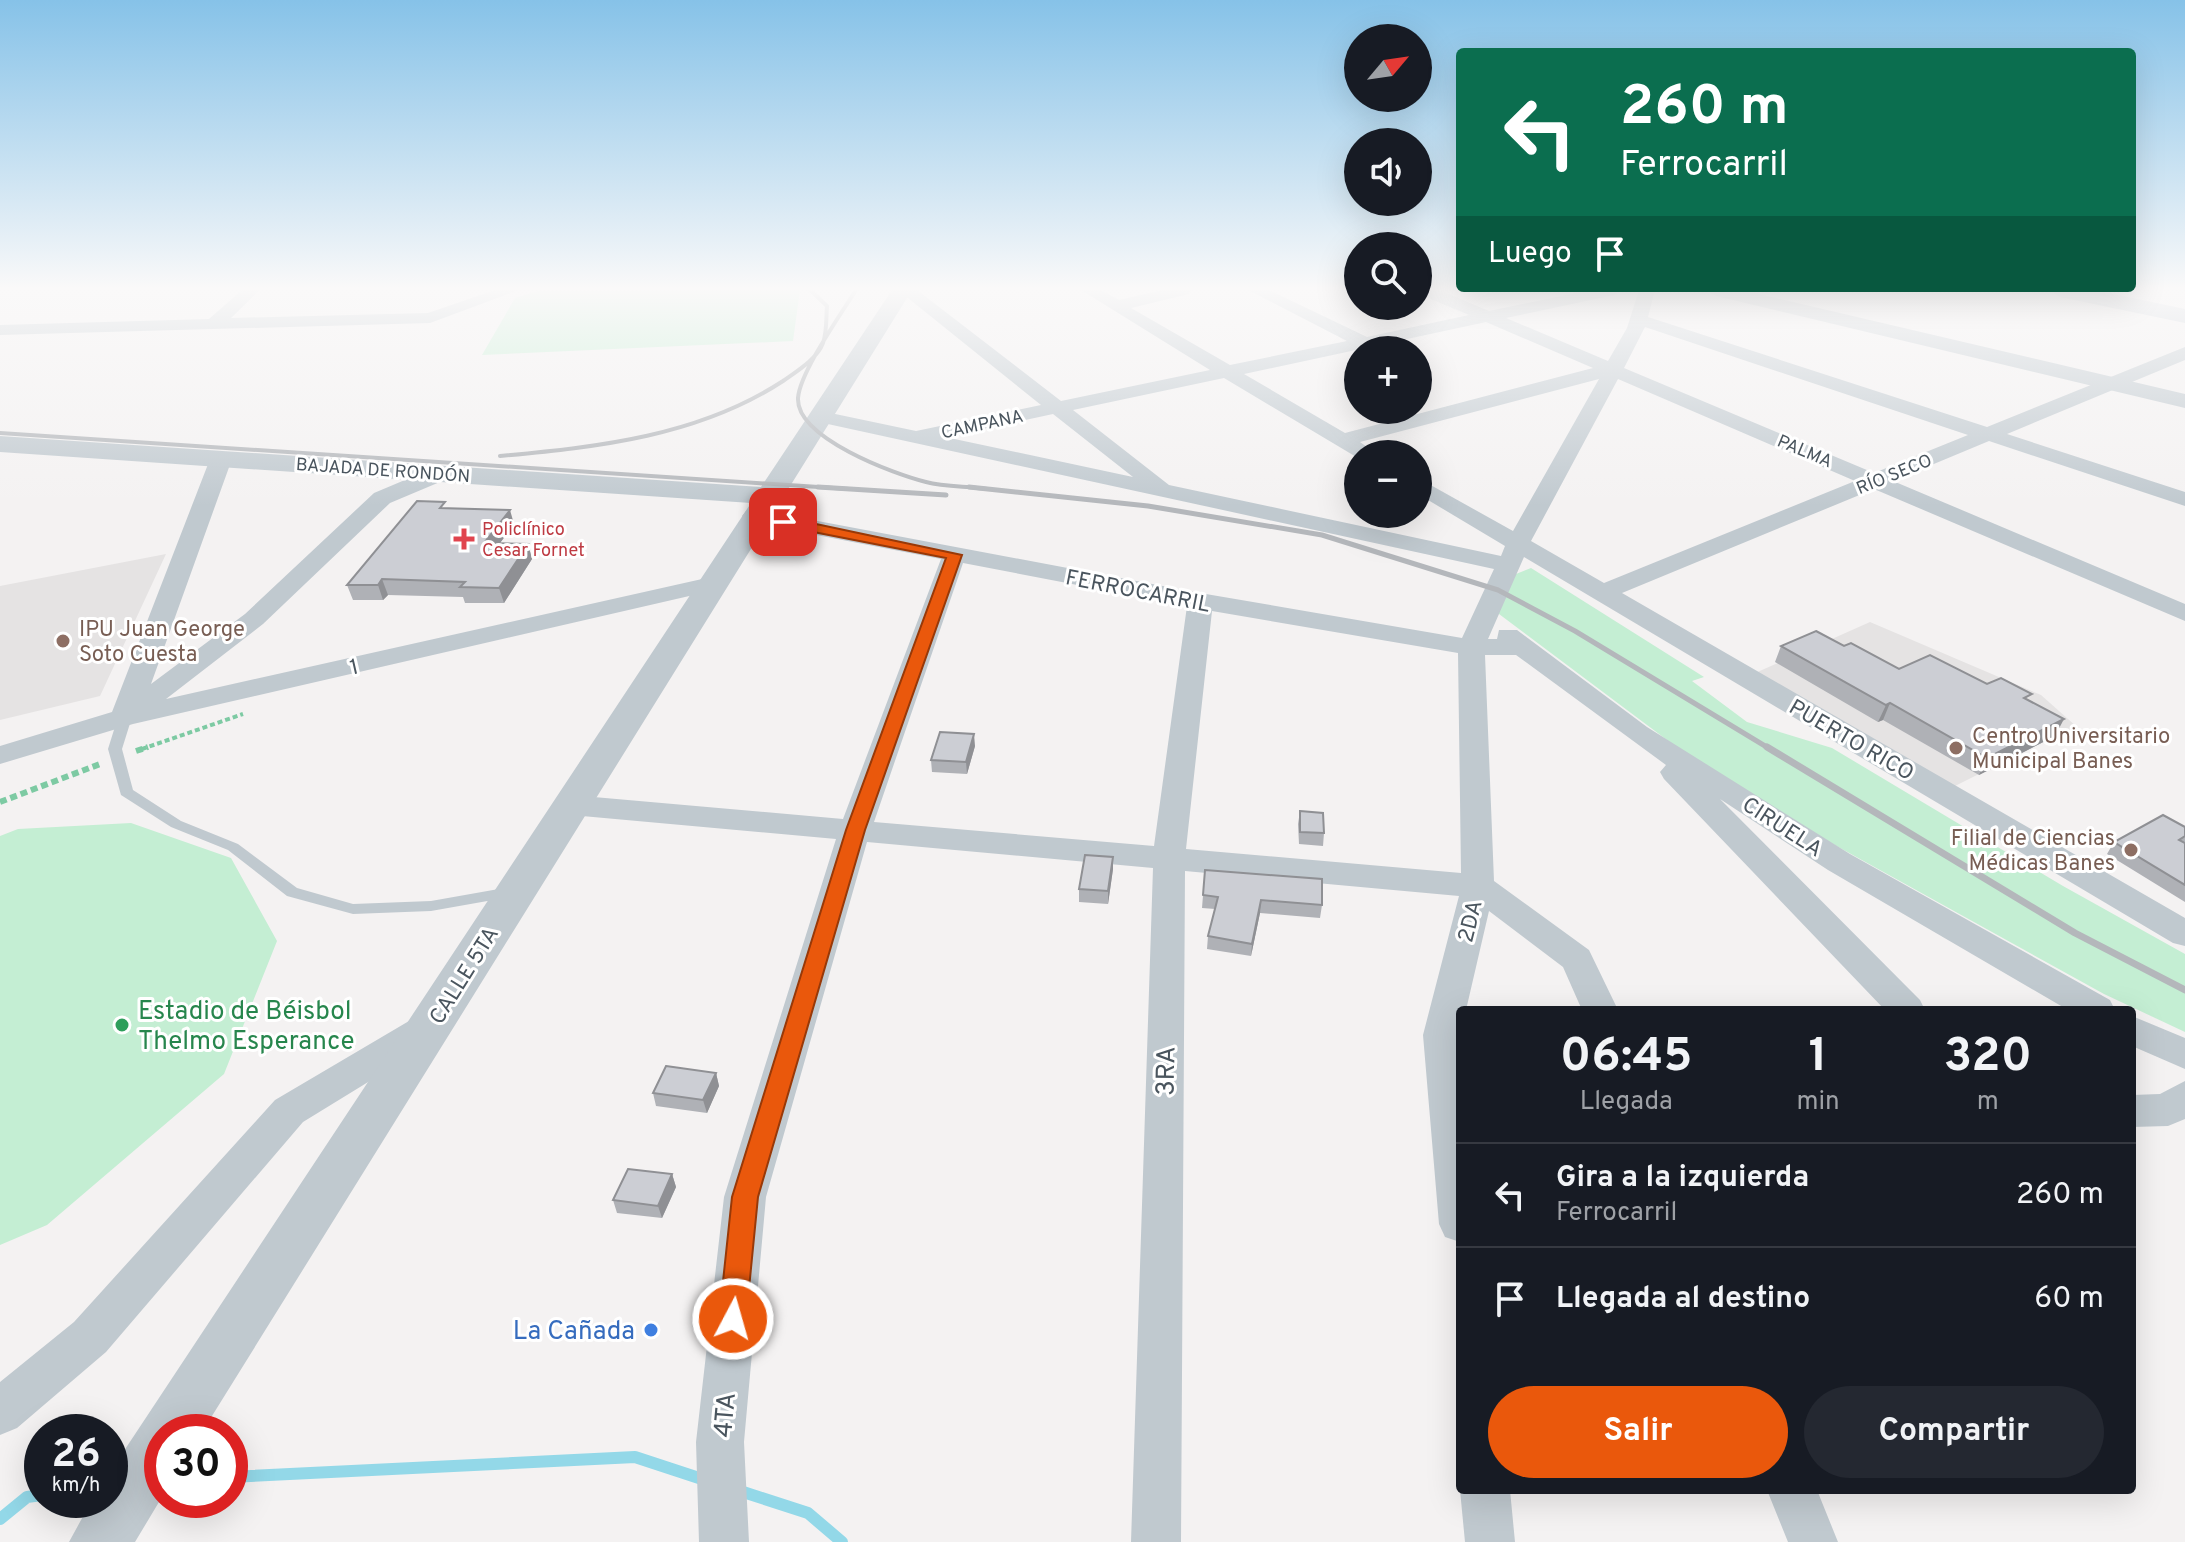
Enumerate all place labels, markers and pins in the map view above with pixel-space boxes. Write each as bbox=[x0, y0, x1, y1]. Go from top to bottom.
pin bbox=[749, 488, 817, 556]
place label: Policlínico Cesar Fornet bbox=[482, 519, 585, 563]
marker: Policlínico Cesar Fornet bbox=[453, 528, 475, 550]
place label: IPU Juan George Soto Cuesta bbox=[79, 617, 245, 669]
marker: IPU Juan George Soto Cuesta bbox=[54, 632, 72, 650]
place label: Centro Universitario Municipal Banes bbox=[1972, 724, 2170, 776]
marker: Centro Universitario Municipal Banes bbox=[1947, 739, 1965, 757]
place label: Filial de Ciencias Médicas Banes bbox=[1951, 826, 2115, 878]
marker: Filial de Ciencias Médicas Banes bbox=[2122, 841, 2140, 859]
place label: Estadio de Béisbol Thelmo Esperance bbox=[138, 996, 355, 1059]
marker: Estadio de Béisbol Thelmo Esperance bbox=[113, 1016, 131, 1034]
place label: La Cañada bbox=[513, 1316, 635, 1349]
marker: La Cañada bbox=[642, 1321, 660, 1339]

